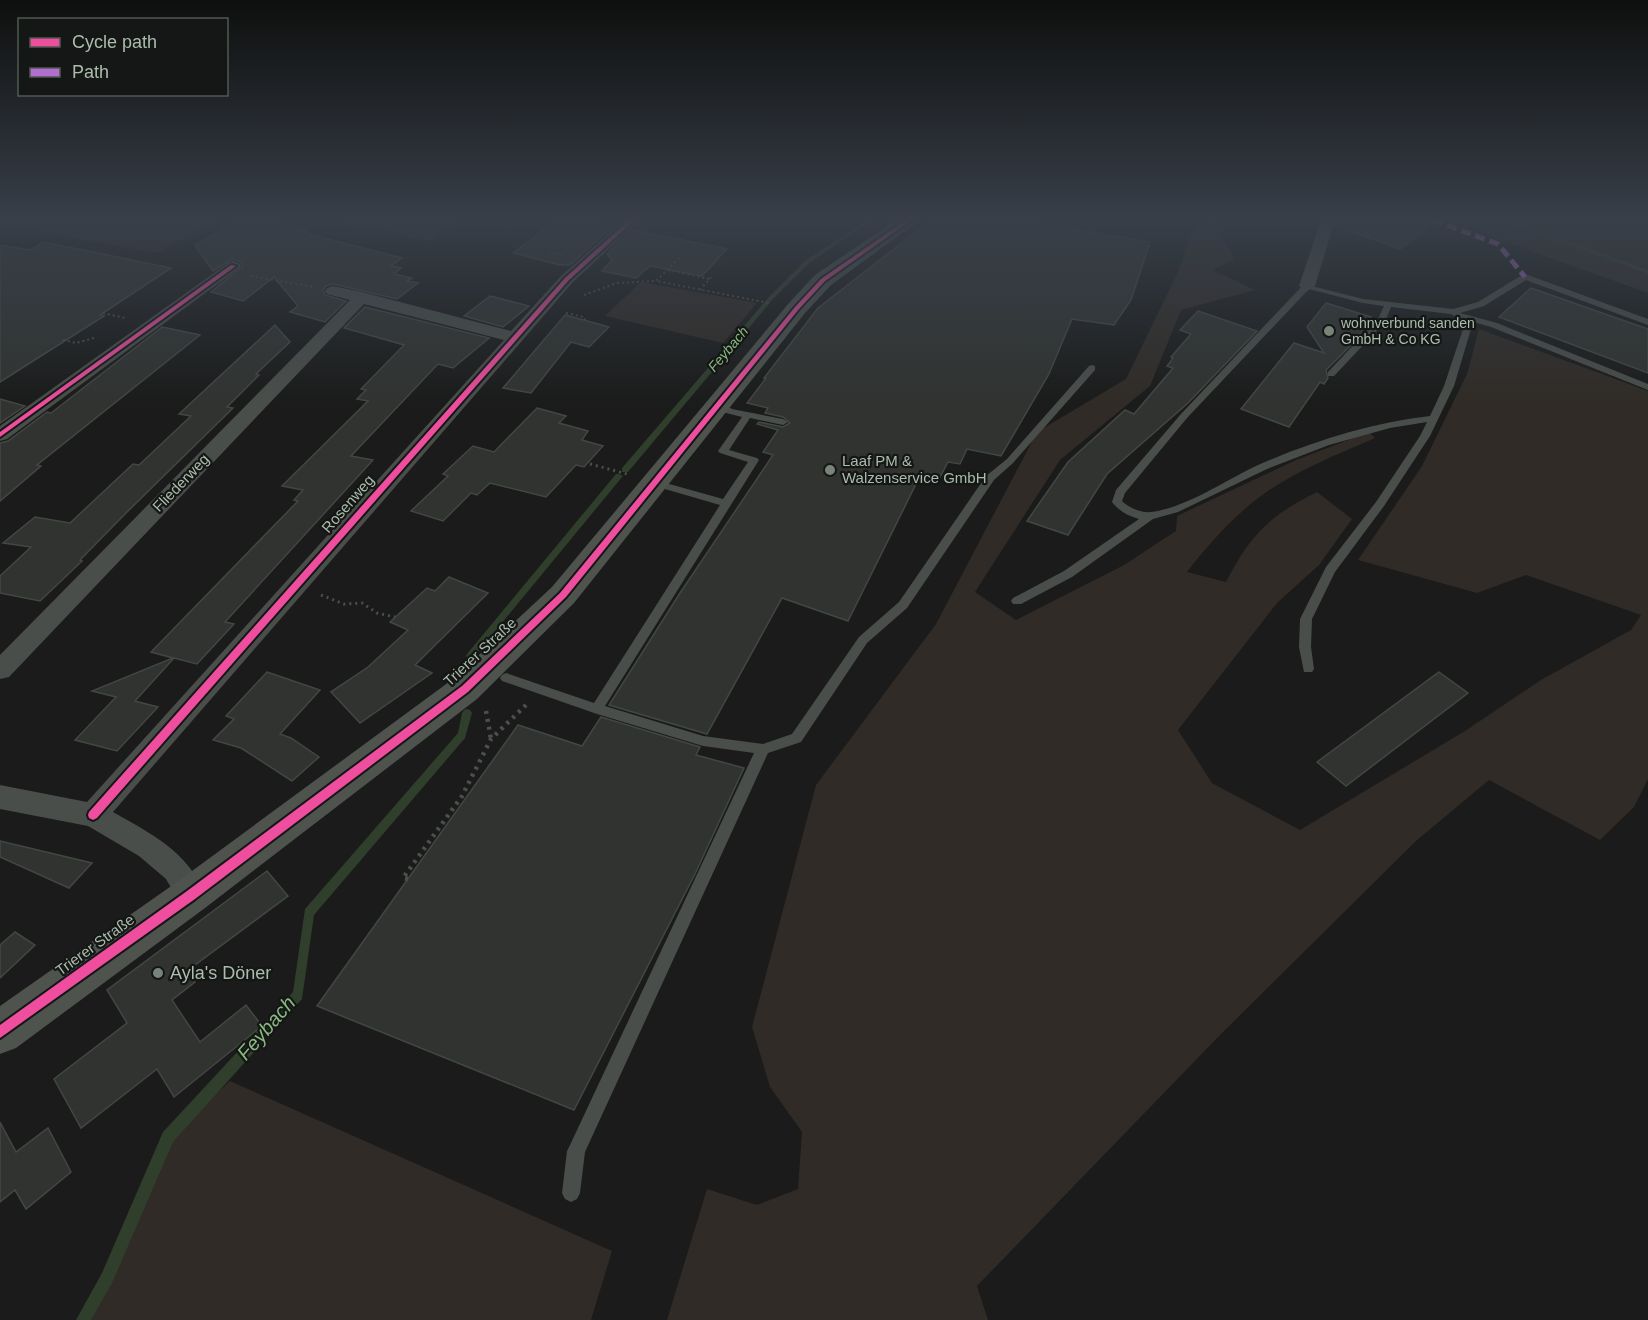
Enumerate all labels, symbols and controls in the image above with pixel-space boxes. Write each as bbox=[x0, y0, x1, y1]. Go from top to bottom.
legend bbox=[18, 18, 228, 96]
text: Cycle path bbox=[72, 32, 157, 52]
text: Path bbox=[72, 62, 109, 82]
place label: wohnverbund sanden GmbH & Co KG bbox=[1340, 315, 1475, 347]
water label: Feybach bbox=[705, 323, 752, 375]
marker: wohnverbund sanden GmbH & Co KG bbox=[1322, 324, 1336, 338]
street label: Fliederweg bbox=[149, 450, 212, 515]
place label: Laaf PM & Walzenservice GmbH bbox=[842, 452, 986, 486]
marker: Laaf PM & Walzenservice GmbH bbox=[823, 463, 837, 477]
street label: Rosenweg bbox=[318, 471, 377, 536]
street label: Trierer Straße bbox=[440, 614, 519, 689]
street label: Trierer Straße bbox=[52, 910, 137, 979]
place label: Ayla's Döner bbox=[170, 963, 271, 983]
marker: Ayla's Döner bbox=[151, 966, 165, 980]
water label: Feybach bbox=[233, 992, 299, 1064]

